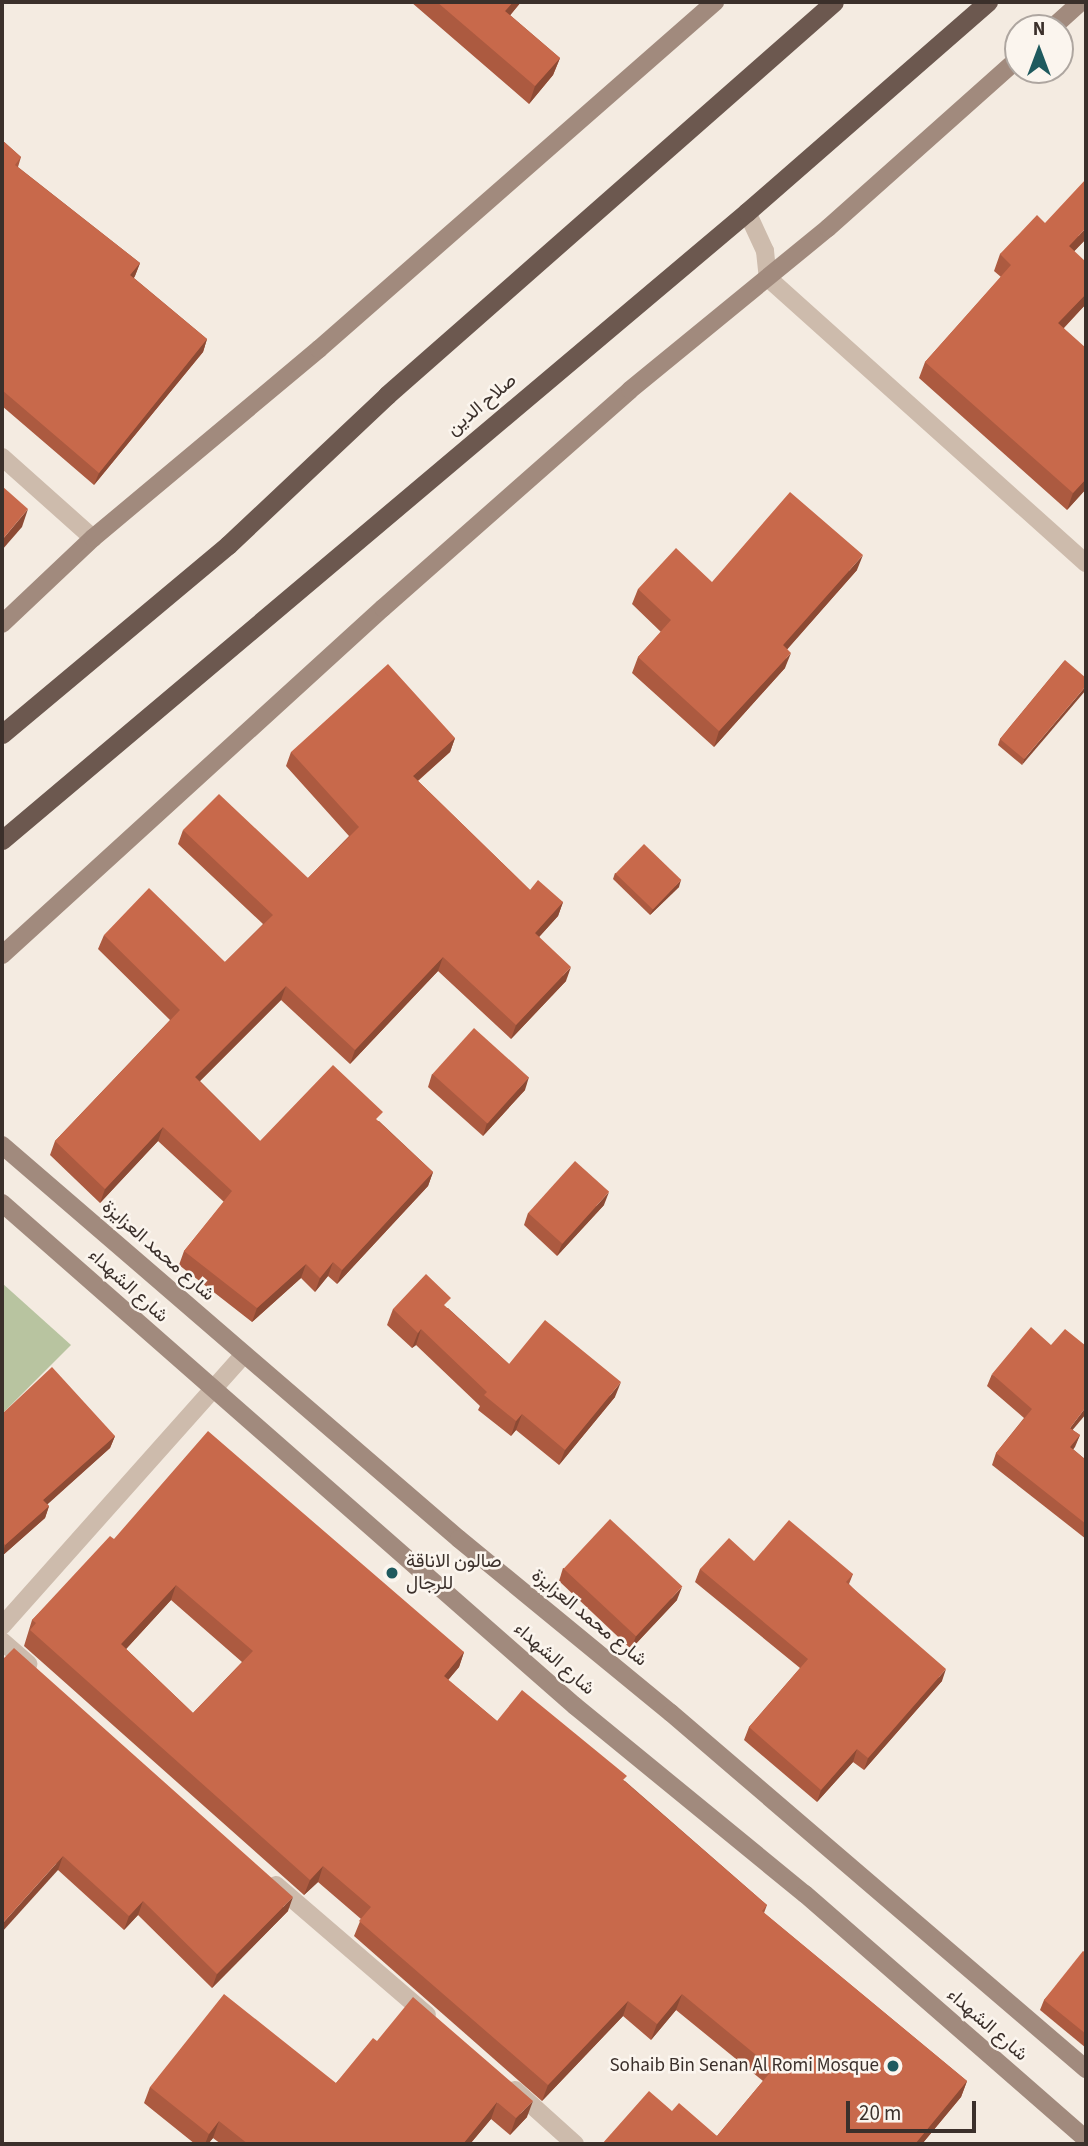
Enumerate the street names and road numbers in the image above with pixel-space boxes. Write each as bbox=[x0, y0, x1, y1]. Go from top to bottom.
street label: صلاح الدين bbox=[442, 369, 522, 441]
street label: شارع محمد العزايزة bbox=[97, 1196, 219, 1306]
street label: شارع الشهداء bbox=[83, 1244, 173, 1328]
street label: شارع محمد العزايزة bbox=[527, 1564, 651, 1672]
street label: شارع الشهداء bbox=[509, 1618, 599, 1700]
street label: شارع الشهداء bbox=[942, 1984, 1032, 2066]

